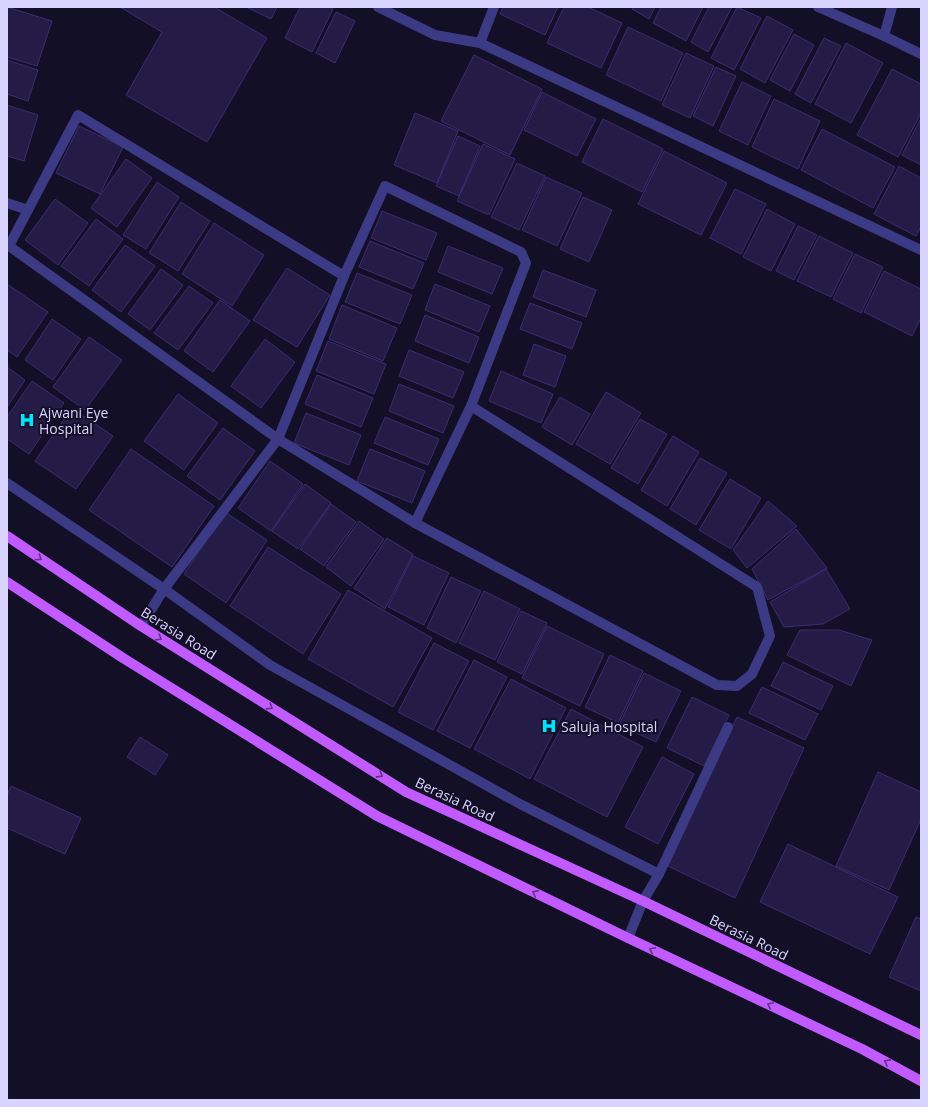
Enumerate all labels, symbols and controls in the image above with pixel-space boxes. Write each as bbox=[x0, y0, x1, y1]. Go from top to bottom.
place label: Ajwani Eye Hospital bbox=[39, 403, 109, 438]
hospital icon: Ajwani Eye Hospital bbox=[18, 411, 36, 429]
one-way arrow bbox=[35, 553, 42, 560]
street label: Berasia Road bbox=[138, 602, 220, 664]
one-way arrow bbox=[155, 633, 162, 640]
one-way arrow bbox=[266, 702, 273, 709]
hospital icon: Saluja Hospital bbox=[540, 717, 558, 735]
place label: Saluja Hospital bbox=[561, 717, 657, 736]
one-way arrow bbox=[376, 771, 383, 778]
street label: Berasia Road bbox=[412, 772, 498, 826]
one-way arrow bbox=[532, 890, 540, 898]
street label: Berasia Road bbox=[706, 910, 792, 964]
one-way arrow bbox=[649, 947, 657, 955]
one-way arrow bbox=[766, 1002, 774, 1010]
one-way arrow bbox=[883, 1059, 891, 1067]

